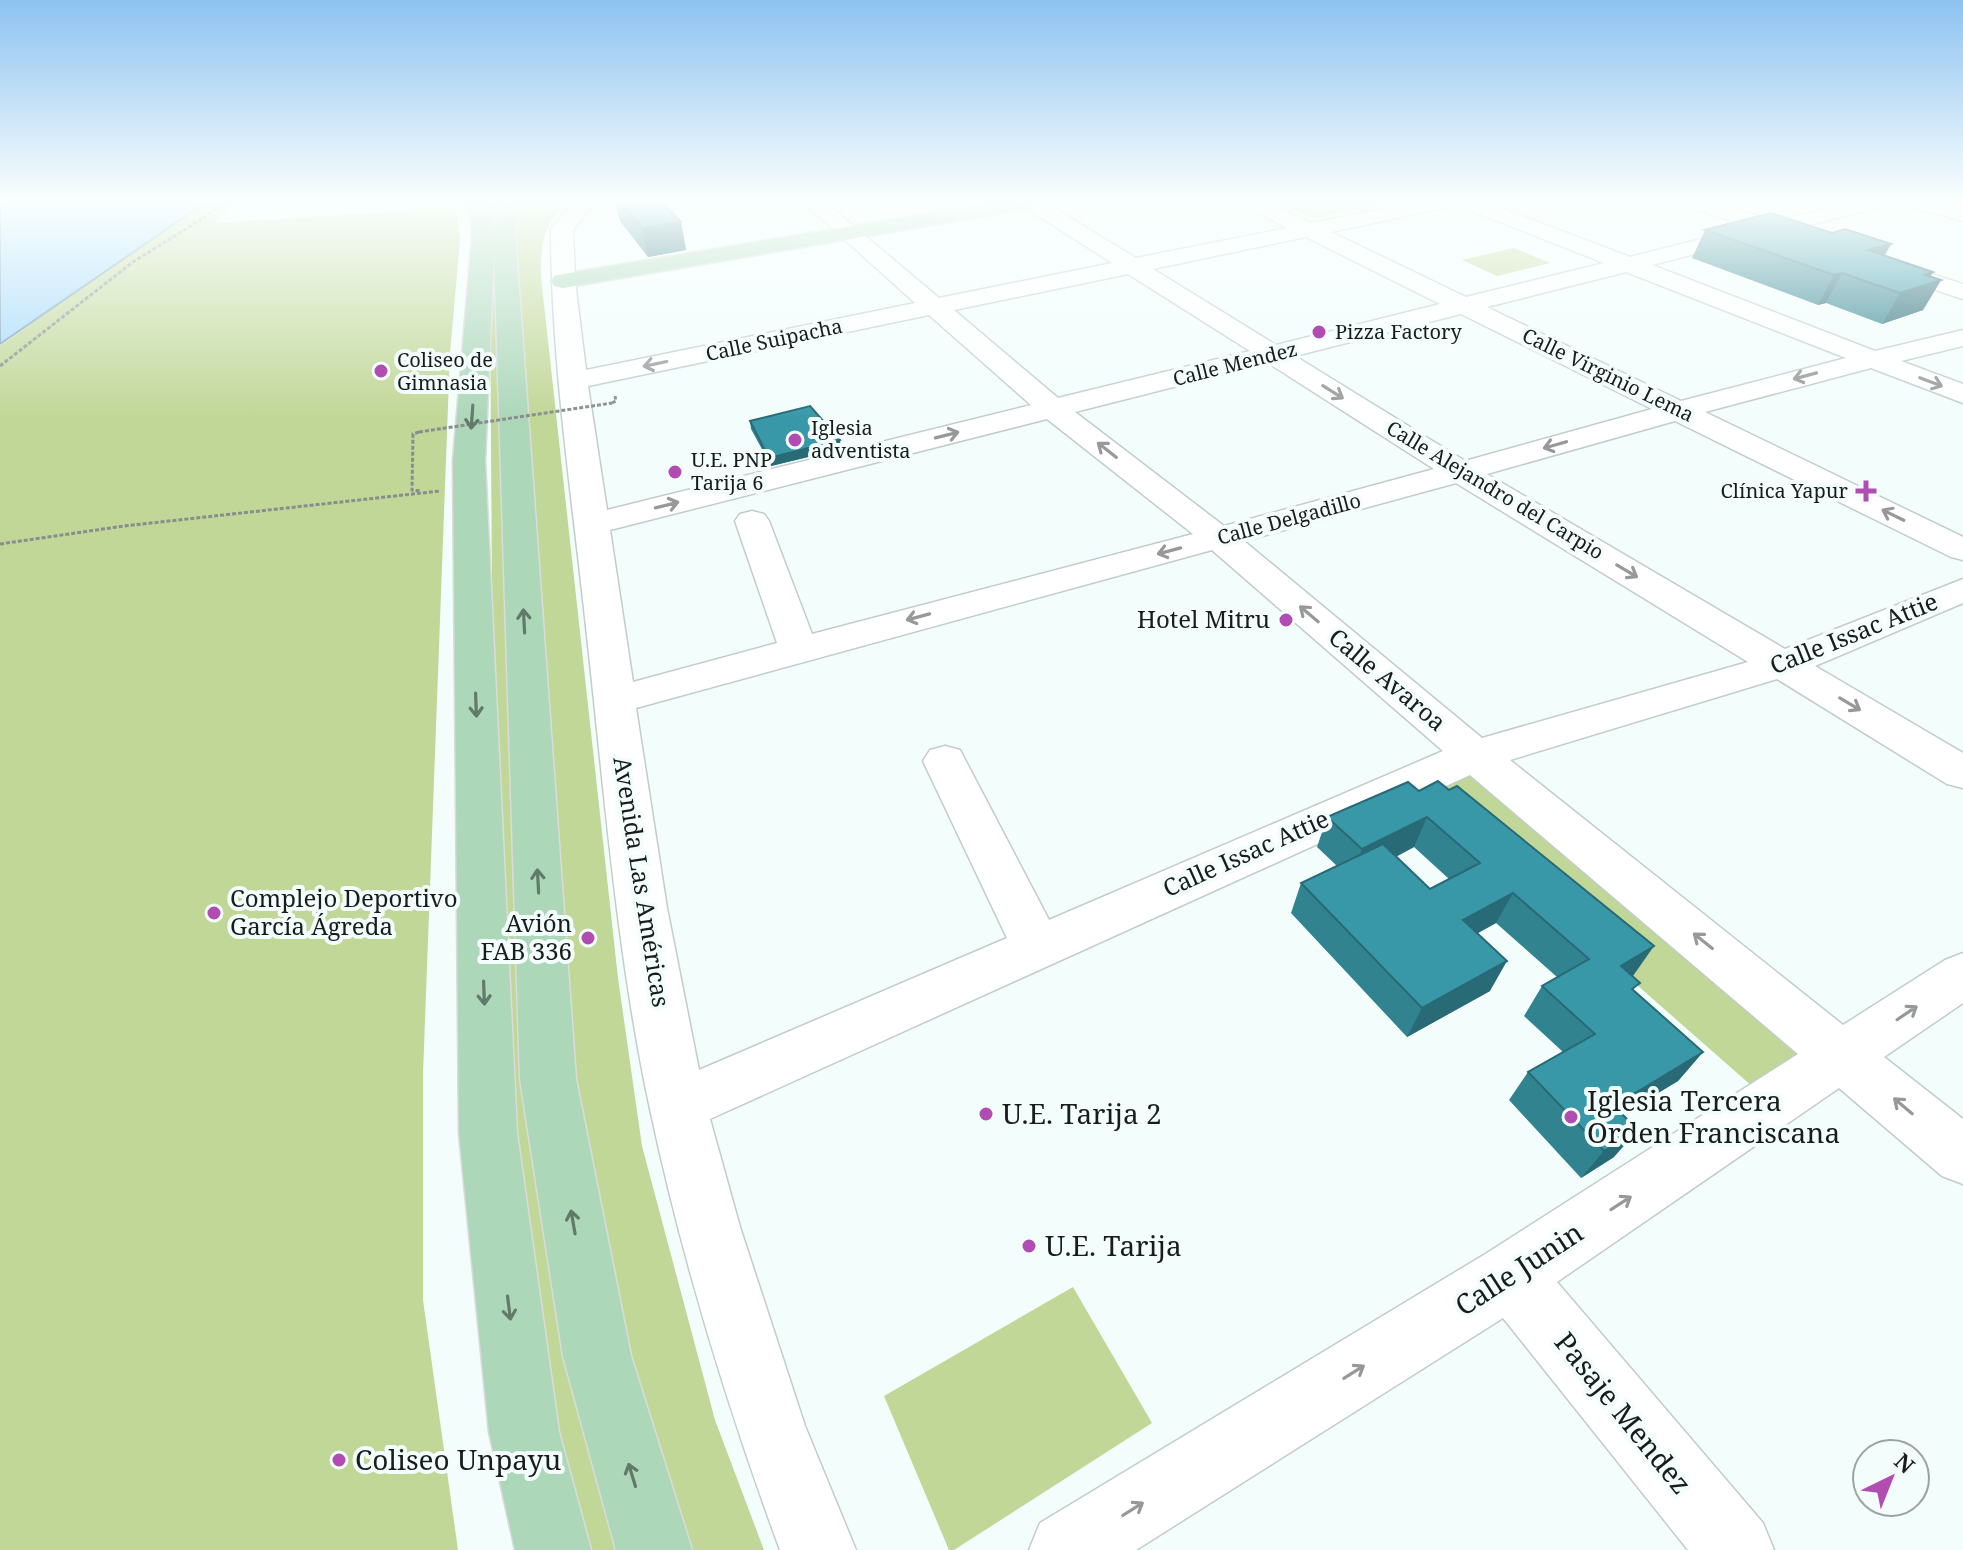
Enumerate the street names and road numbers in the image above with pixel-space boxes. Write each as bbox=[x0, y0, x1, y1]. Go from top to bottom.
street label: Calle Suipacha bbox=[703, 312, 845, 367]
street label: Calle Virginio Lema bbox=[1518, 321, 1698, 428]
street label: Calle Mendez bbox=[1170, 335, 1300, 392]
street label: Calle Alejandro del Carpio bbox=[1382, 414, 1609, 565]
street label: Calle Delgadillo bbox=[1214, 486, 1364, 551]
street label: Calle Issac Attie bbox=[1764, 584, 1942, 681]
street label: Calle Avaroa bbox=[1322, 620, 1454, 738]
street label: Avenida Las Américas bbox=[606, 754, 679, 1009]
street label: Calle Issac Attie bbox=[1157, 801, 1334, 904]
street label: Calle Junin bbox=[1447, 1213, 1590, 1324]
street label: Pasaje Mendez bbox=[1547, 1324, 1701, 1501]

